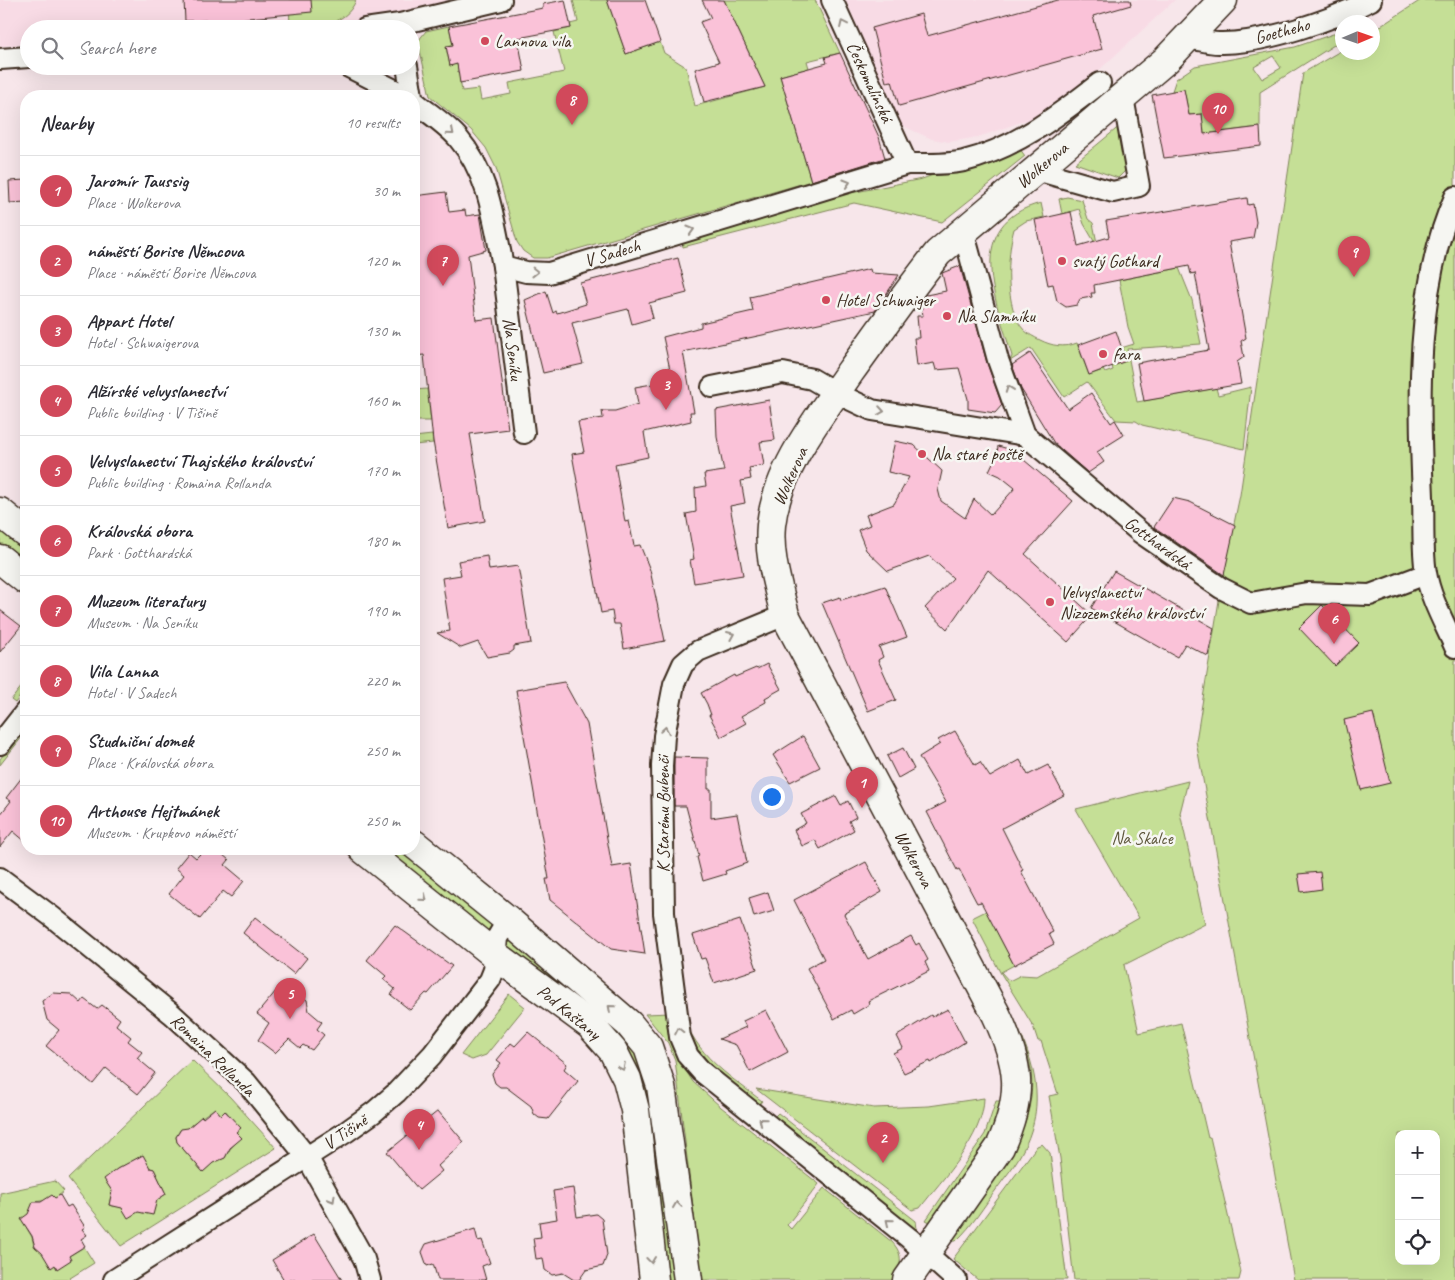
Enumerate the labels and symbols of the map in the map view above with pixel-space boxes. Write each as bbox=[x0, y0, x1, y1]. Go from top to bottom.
street label: Goetheho bbox=[1252, 13, 1313, 49]
north arrow bbox=[1335, 15, 1380, 60]
one-way arrow bbox=[839, 20, 850, 29]
place label: Lannova vila bbox=[495, 30, 572, 52]
marker: Lannova vila bbox=[479, 35, 491, 47]
street label: Českomalínská bbox=[842, 38, 899, 128]
pin: 8 bbox=[556, 84, 588, 125]
pin: 10 bbox=[1202, 93, 1234, 134]
one-way arrow bbox=[446, 126, 455, 135]
street label: Wolkerova bbox=[1011, 136, 1073, 193]
one-way arrow bbox=[842, 178, 850, 188]
one-way arrow bbox=[687, 225, 695, 235]
street label: V Sadech bbox=[581, 234, 643, 272]
pin: 9 bbox=[1338, 236, 1370, 277]
pin: 7 bbox=[427, 245, 459, 286]
place label: svatý Gothard bbox=[1072, 250, 1161, 272]
marker: svatý Gothard bbox=[1056, 255, 1068, 267]
one-way arrow bbox=[532, 267, 539, 277]
place label: Hotel Schwaiger bbox=[836, 289, 937, 311]
marker: Hotel Schwaiger bbox=[820, 294, 832, 306]
place label: Na Slamníku bbox=[957, 305, 1036, 327]
marker: Na Slamníku bbox=[941, 310, 953, 322]
street label: Na Seníku bbox=[498, 317, 528, 383]
place label: fara bbox=[1113, 343, 1141, 365]
marker: fara bbox=[1097, 348, 1109, 360]
pin: 3 bbox=[650, 369, 682, 410]
one-way arrow bbox=[1005, 385, 1015, 394]
one-way arrow bbox=[876, 406, 885, 416]
street label: Wolkerova bbox=[767, 443, 813, 508]
place label: Na staré poště bbox=[932, 443, 1025, 465]
marker: Na staré poště bbox=[916, 448, 928, 460]
street label: Gotthardská bbox=[1121, 512, 1197, 576]
place label: Velvyslanectví Nizozemského království bbox=[1060, 581, 1207, 624]
marker: Velvyslanectví Nizozemského království bbox=[1044, 596, 1056, 608]
pin: 6 bbox=[1318, 603, 1350, 644]
one-way arrow bbox=[726, 631, 735, 642]
one-way arrow bbox=[660, 725, 670, 734]
street label: K Starému Bubenči bbox=[652, 753, 674, 872]
pin: 1 bbox=[846, 767, 878, 808]
your location bbox=[759, 784, 785, 810]
street label: Wolkerova bbox=[890, 827, 939, 892]
park label: Na Skalce bbox=[1111, 827, 1174, 849]
one-way arrow bbox=[418, 892, 427, 900]
pin: 5 bbox=[274, 978, 306, 1019]
street label: Pod Kaštany bbox=[533, 980, 607, 1045]
one-way arrow bbox=[608, 1006, 617, 1014]
street label: Romaina Rollanda bbox=[166, 1009, 261, 1102]
one-way arrow bbox=[674, 1026, 685, 1035]
one-way arrow bbox=[615, 1062, 626, 1071]
street label: V Tišině bbox=[319, 1108, 374, 1155]
pin: 4 bbox=[403, 1109, 435, 1150]
one-way arrow bbox=[759, 1118, 768, 1126]
pin: 2 bbox=[867, 1122, 899, 1163]
one-way arrow bbox=[325, 1194, 335, 1203]
one-way arrow bbox=[673, 1200, 683, 1209]
one-way arrow bbox=[885, 1219, 894, 1228]
one-way arrow bbox=[645, 1256, 656, 1264]

